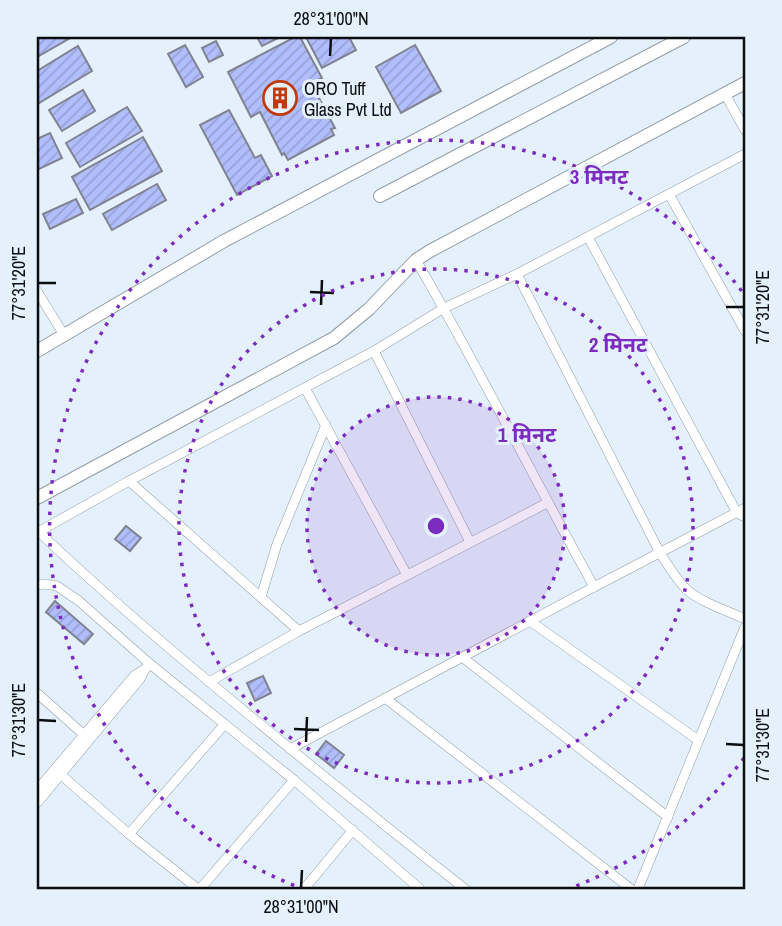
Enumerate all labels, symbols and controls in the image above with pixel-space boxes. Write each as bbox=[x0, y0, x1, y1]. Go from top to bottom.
text: 28°31'00"N bbox=[293, 6, 369, 31]
place label: ORO Tuff Glass Pvt Ltd bbox=[304, 76, 392, 122]
building icon: ORO Tuff Glass Pvt Ltd bbox=[261, 79, 299, 117]
text: 3 मिनट bbox=[570, 162, 629, 191]
text: 77°31'20"E bbox=[6, 246, 31, 320]
text: 77°31'20"E bbox=[750, 270, 775, 344]
text: 2 मिनट bbox=[589, 330, 648, 359]
text: 1 मिनट bbox=[498, 420, 557, 449]
centre of rings bbox=[424, 514, 448, 538]
text: 77°31'30"E bbox=[6, 683, 31, 757]
text: 77°31'30"E bbox=[750, 708, 775, 782]
text: 28°31'00"N bbox=[263, 894, 339, 919]

